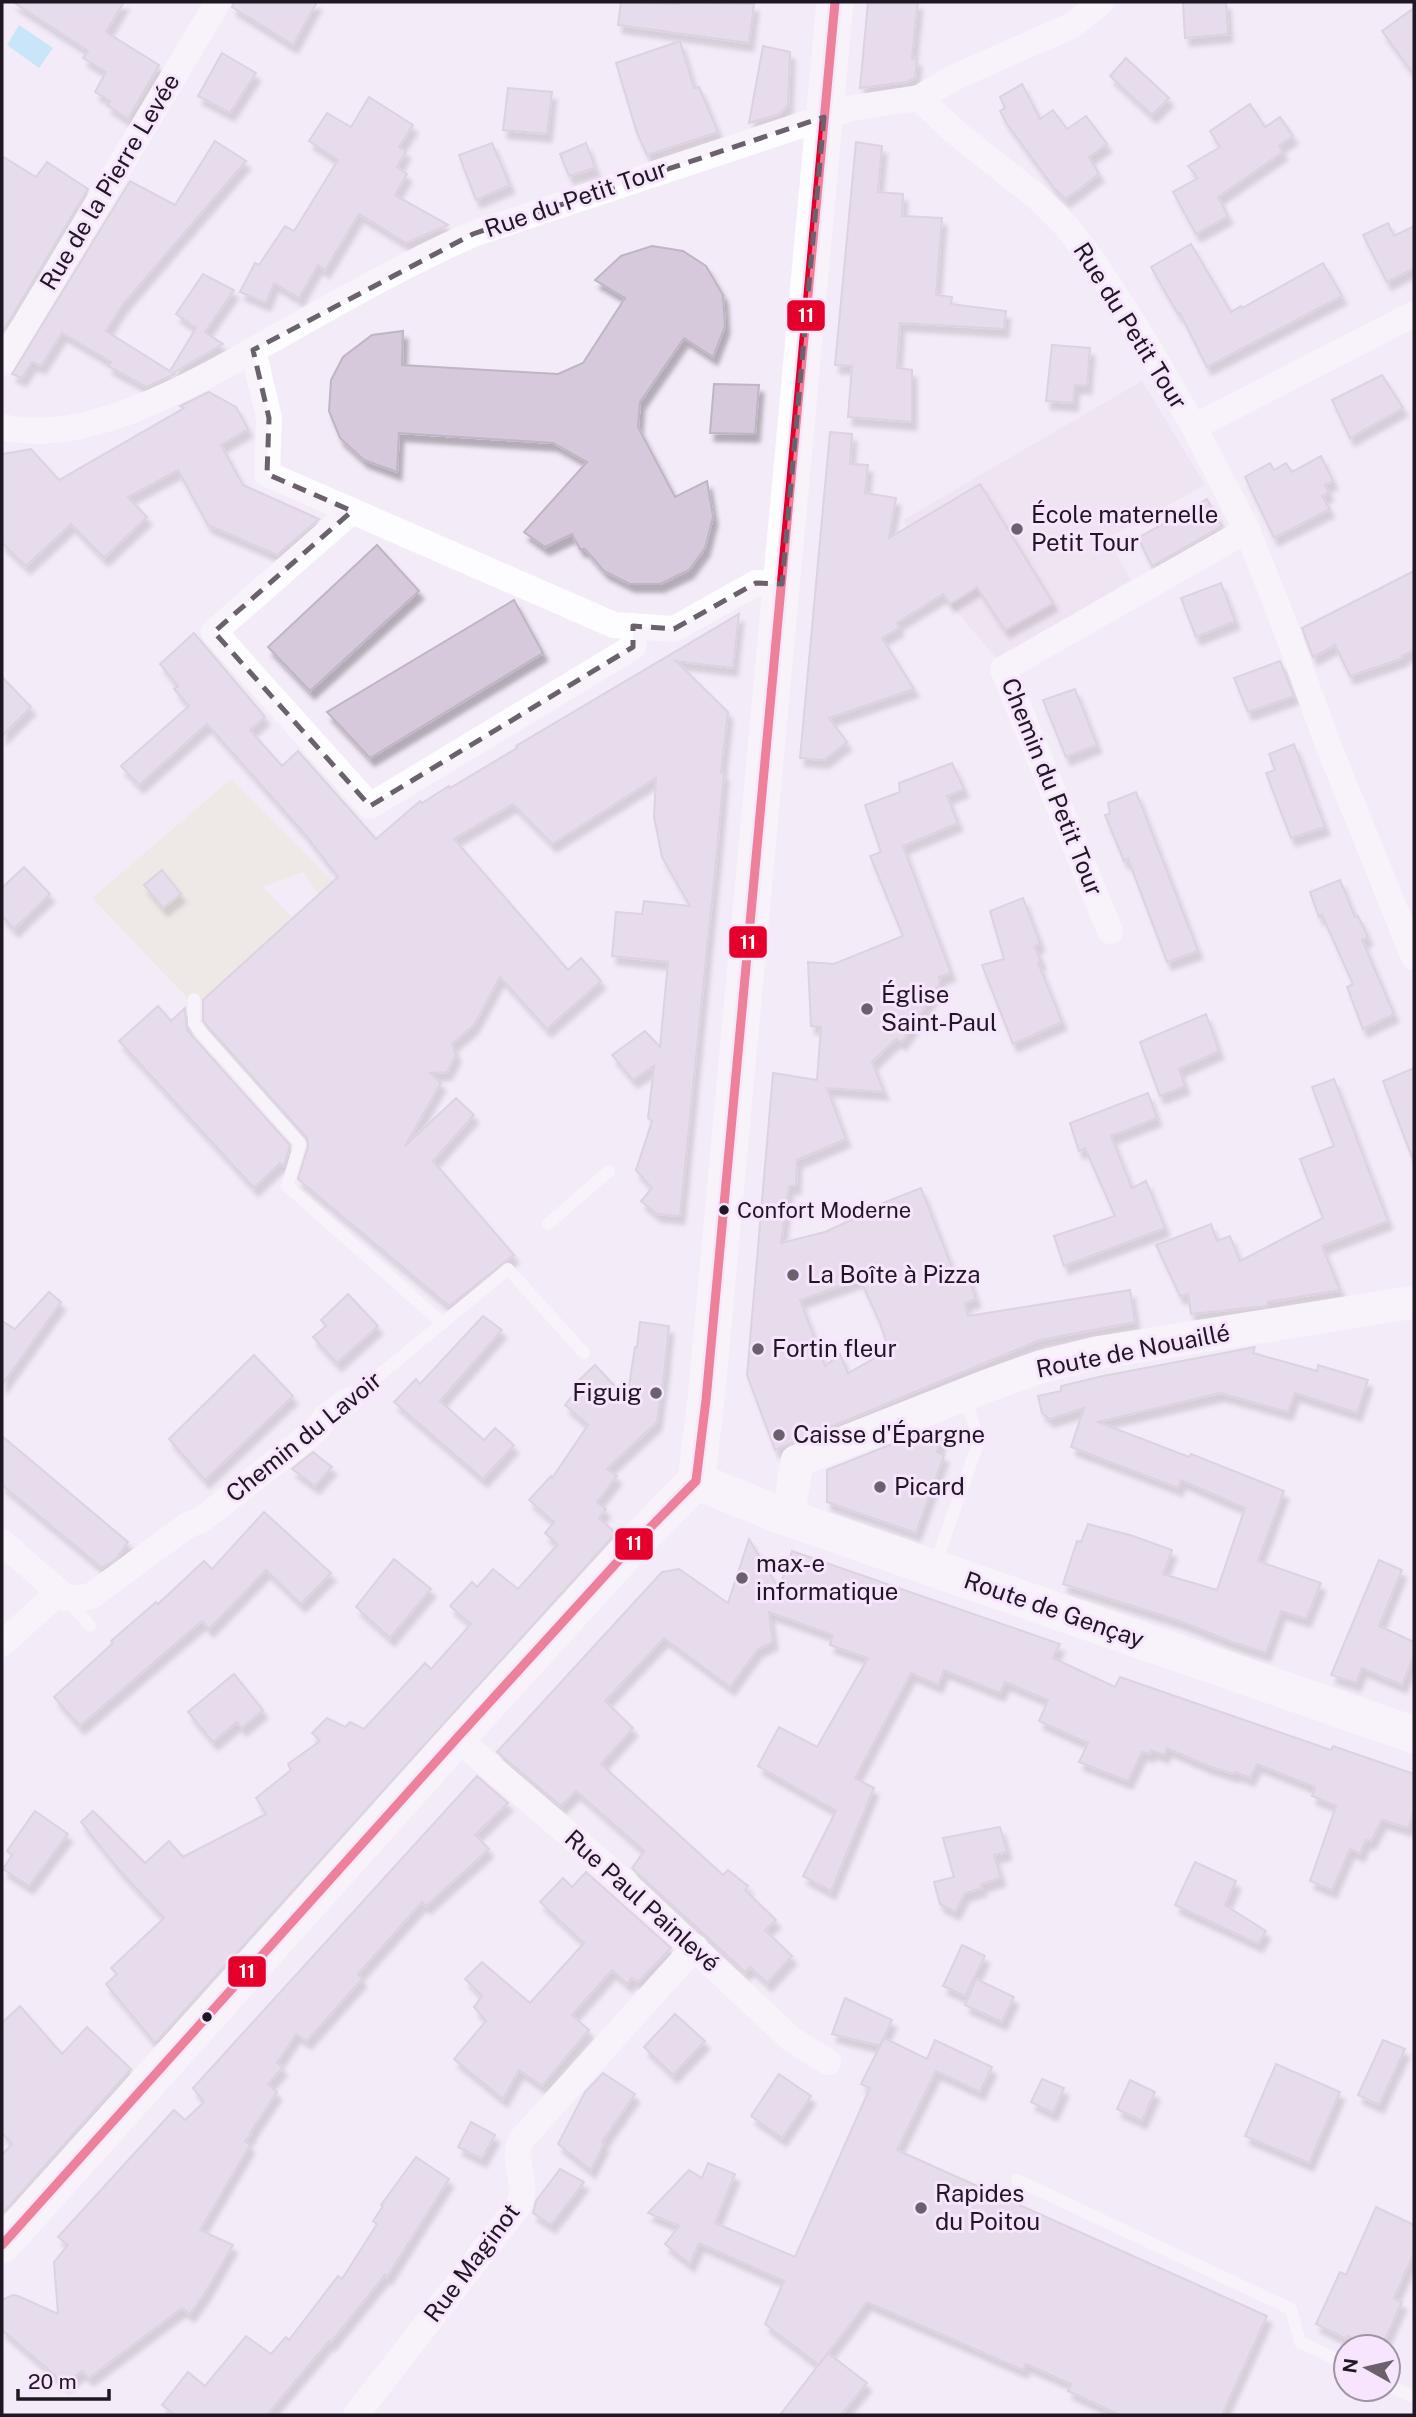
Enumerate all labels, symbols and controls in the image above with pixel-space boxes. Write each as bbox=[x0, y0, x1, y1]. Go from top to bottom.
street label: Rue de la Pierre Levée bbox=[33, 68, 185, 295]
street label: Rue du Petit Tour bbox=[481, 154, 671, 242]
street label: Rue du Petit Tour bbox=[1068, 237, 1193, 414]
line badge: 11 bbox=[786, 299, 826, 332]
text: 11 bbox=[798, 304, 814, 326]
place label: École maternelle Petit Tour bbox=[1031, 500, 1218, 556]
marker: École maternelle Petit Tour bbox=[1009, 521, 1025, 537]
street label: Chemin du Petit Tour bbox=[996, 674, 1109, 900]
line badge: 11 bbox=[728, 925, 768, 959]
text: 11 bbox=[740, 931, 756, 953]
place label: Église Saint-Paul bbox=[881, 980, 997, 1036]
marker: Église Saint-Paul bbox=[859, 1001, 875, 1017]
place label: Confort Moderne bbox=[737, 1197, 911, 1223]
marker: Confort Moderne bbox=[717, 1203, 731, 1217]
place label: La Boîte à Pizza bbox=[807, 1260, 980, 1288]
marker: La Boîte à Pizza bbox=[785, 1267, 801, 1283]
street label: Route de Nouaillé bbox=[1034, 1318, 1232, 1383]
place label: Fortin fleur bbox=[772, 1334, 897, 1362]
marker: Fortin fleur bbox=[750, 1341, 766, 1357]
street label: Chemin du Lavoir bbox=[220, 1365, 387, 1507]
place label: Figuig bbox=[572, 1378, 642, 1406]
marker: Figuig bbox=[648, 1385, 664, 1401]
place label: Caisse d'Épargne bbox=[793, 1420, 985, 1448]
marker: Caisse d'Épargne bbox=[771, 1427, 787, 1443]
place label: Picard bbox=[894, 1472, 965, 1500]
marker: Picard bbox=[872, 1479, 888, 1495]
line badge: 11 bbox=[614, 1527, 654, 1561]
text: 11 bbox=[626, 1532, 642, 1554]
place label: max-e informatique bbox=[756, 1549, 898, 1605]
street label: Route de Gençay bbox=[961, 1565, 1148, 1653]
marker: max-e informatique bbox=[734, 1570, 750, 1586]
street label: Rue Paul Painlevé bbox=[560, 1823, 726, 1977]
line badge: 11 bbox=[227, 1955, 267, 1988]
text: 11 bbox=[239, 1960, 255, 1982]
unlabelled marker bbox=[200, 2010, 214, 2024]
place label: Rapides du Poitou bbox=[935, 2179, 1040, 2235]
street label: Rue Maginot bbox=[418, 2198, 525, 2327]
marker: Rapides du Poitou bbox=[913, 2200, 929, 2216]
north arrow bbox=[1332, 2333, 1402, 2403]
text: N bbox=[1338, 2357, 1362, 2375]
scale bar bbox=[18, 2358, 108, 2402]
text: 20 m bbox=[28, 2369, 77, 2394]

